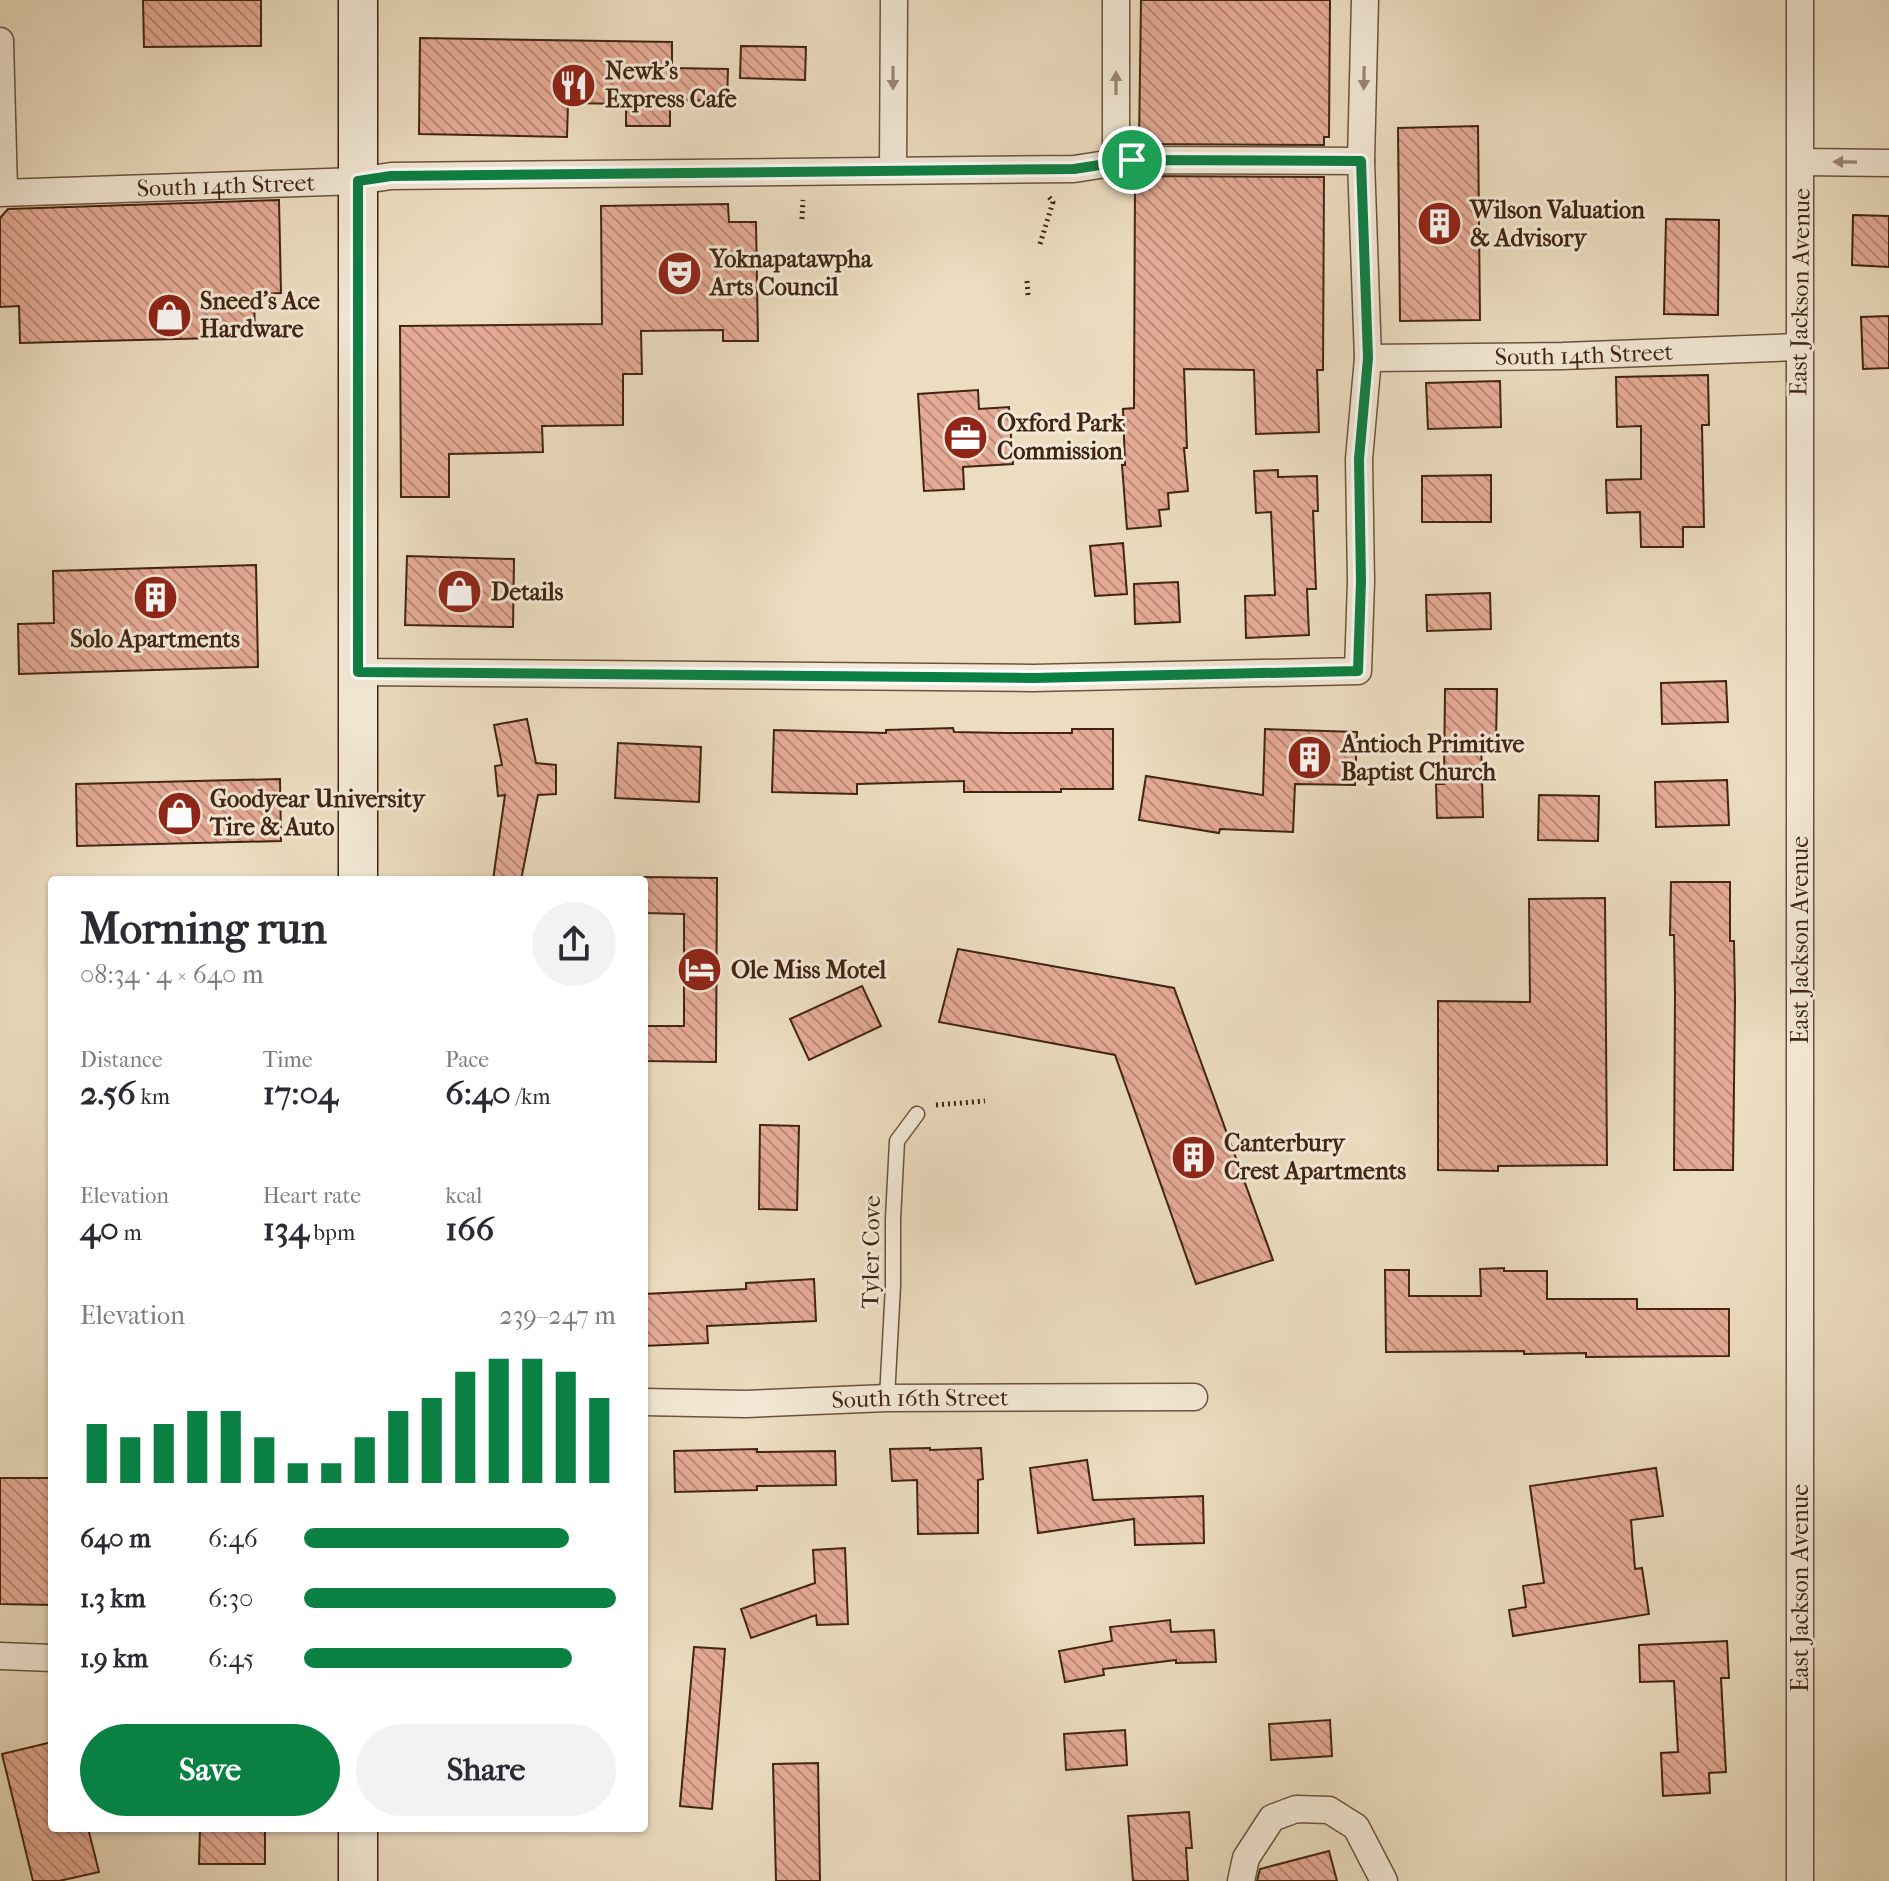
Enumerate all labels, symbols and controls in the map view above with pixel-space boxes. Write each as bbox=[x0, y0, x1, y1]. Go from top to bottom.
place label: Newk's Express Cafe bbox=[605, 57, 737, 113]
restaurant icon: Newk's Express Cafe bbox=[550, 61, 598, 109]
one-way arrow bbox=[887, 66, 899, 91]
one-way arrow bbox=[1358, 66, 1370, 91]
one-way arrow bbox=[1110, 70, 1122, 95]
pin bbox=[1098, 126, 1166, 194]
icon: arrive bbox=[1110, 138, 1154, 182]
one-way arrow bbox=[1832, 156, 1857, 168]
street label: South 14th Street bbox=[136, 168, 316, 202]
street label: East Jackson Avenue bbox=[1784, 188, 1816, 396]
place label: Wilson Valuation & Advisory bbox=[1469, 196, 1646, 252]
building icon: Wilson Valuation & Advisory bbox=[1415, 200, 1463, 248]
place label: Yoknapatawpha Arts Council bbox=[708, 245, 873, 301]
theatre icon: Yoknapatawpha Arts Council bbox=[655, 249, 703, 297]
place label: Sneed's Ace Hardware bbox=[200, 287, 320, 343]
shop icon: Sneed's Ace Hardware bbox=[145, 291, 193, 339]
street label: South 14th Street bbox=[1495, 338, 1674, 371]
place label: Oxford Park Commission bbox=[997, 409, 1124, 465]
office icon: Oxford Park Commission bbox=[942, 413, 990, 461]
shop icon: Details bbox=[436, 568, 484, 616]
building icon: Solo Apartments bbox=[131, 573, 179, 621]
place label: Details bbox=[491, 578, 564, 606]
place label: Solo Apartments bbox=[70, 625, 240, 653]
place label: Antioch Primitive Baptist Church bbox=[1339, 730, 1525, 786]
building icon: Antioch Primitive Baptist Church bbox=[1286, 734, 1334, 782]
place label: Goodyear University Tire & Auto bbox=[209, 785, 426, 841]
shop icon: Goodyear University Tire & Auto bbox=[155, 789, 203, 837]
street label: East Jackson Avenue bbox=[1786, 836, 1814, 1044]
button: share bbox=[532, 902, 616, 986]
text: Morning run bbox=[80, 903, 327, 954]
hotel icon: Ole Miss Motel bbox=[676, 946, 724, 994]
place label: Ole Miss Motel bbox=[731, 956, 886, 984]
text: 08:34 · 4 × 640 m bbox=[80, 959, 264, 990]
text: Distance bbox=[80, 1047, 163, 1073]
text: Time bbox=[263, 1047, 313, 1073]
text: Pace bbox=[445, 1047, 489, 1073]
text: 2.56 bbox=[80, 1073, 136, 1113]
text: 17:04 bbox=[263, 1073, 338, 1113]
text: 6:40 bbox=[445, 1073, 511, 1113]
text: km bbox=[136, 1084, 170, 1110]
text: /km bbox=[511, 1084, 551, 1110]
place label: Canterbury Crest Apartments bbox=[1224, 1129, 1406, 1185]
building icon: Canterbury Crest Apartments bbox=[1169, 1133, 1217, 1181]
text: Elevation bbox=[80, 1183, 169, 1209]
text: Heart rate bbox=[263, 1183, 361, 1209]
text: kcal bbox=[445, 1183, 482, 1209]
street label: Tyler Cove bbox=[856, 1195, 886, 1309]
text: 40 bbox=[80, 1209, 119, 1249]
text: 134 bbox=[263, 1209, 309, 1249]
text: 166 bbox=[445, 1209, 494, 1249]
text: m bbox=[119, 1220, 142, 1246]
text: bpm bbox=[309, 1220, 355, 1246]
text: Elevation bbox=[80, 1300, 185, 1331]
text: 239–247 m bbox=[499, 1300, 616, 1331]
street label: South 16th Street bbox=[831, 1384, 1009, 1414]
street label: East Jackson Avenue bbox=[1786, 1484, 1814, 1692]
text: 640 m bbox=[80, 1523, 151, 1554]
text: 6:46 bbox=[208, 1523, 258, 1554]
text: 1.3 km bbox=[80, 1583, 146, 1614]
text: 6:30 bbox=[208, 1583, 253, 1614]
text: 1.9 km bbox=[80, 1643, 148, 1674]
text: 6:45 bbox=[208, 1643, 254, 1674]
button: Save bbox=[80, 1724, 340, 1816]
button: Share bbox=[356, 1724, 616, 1816]

